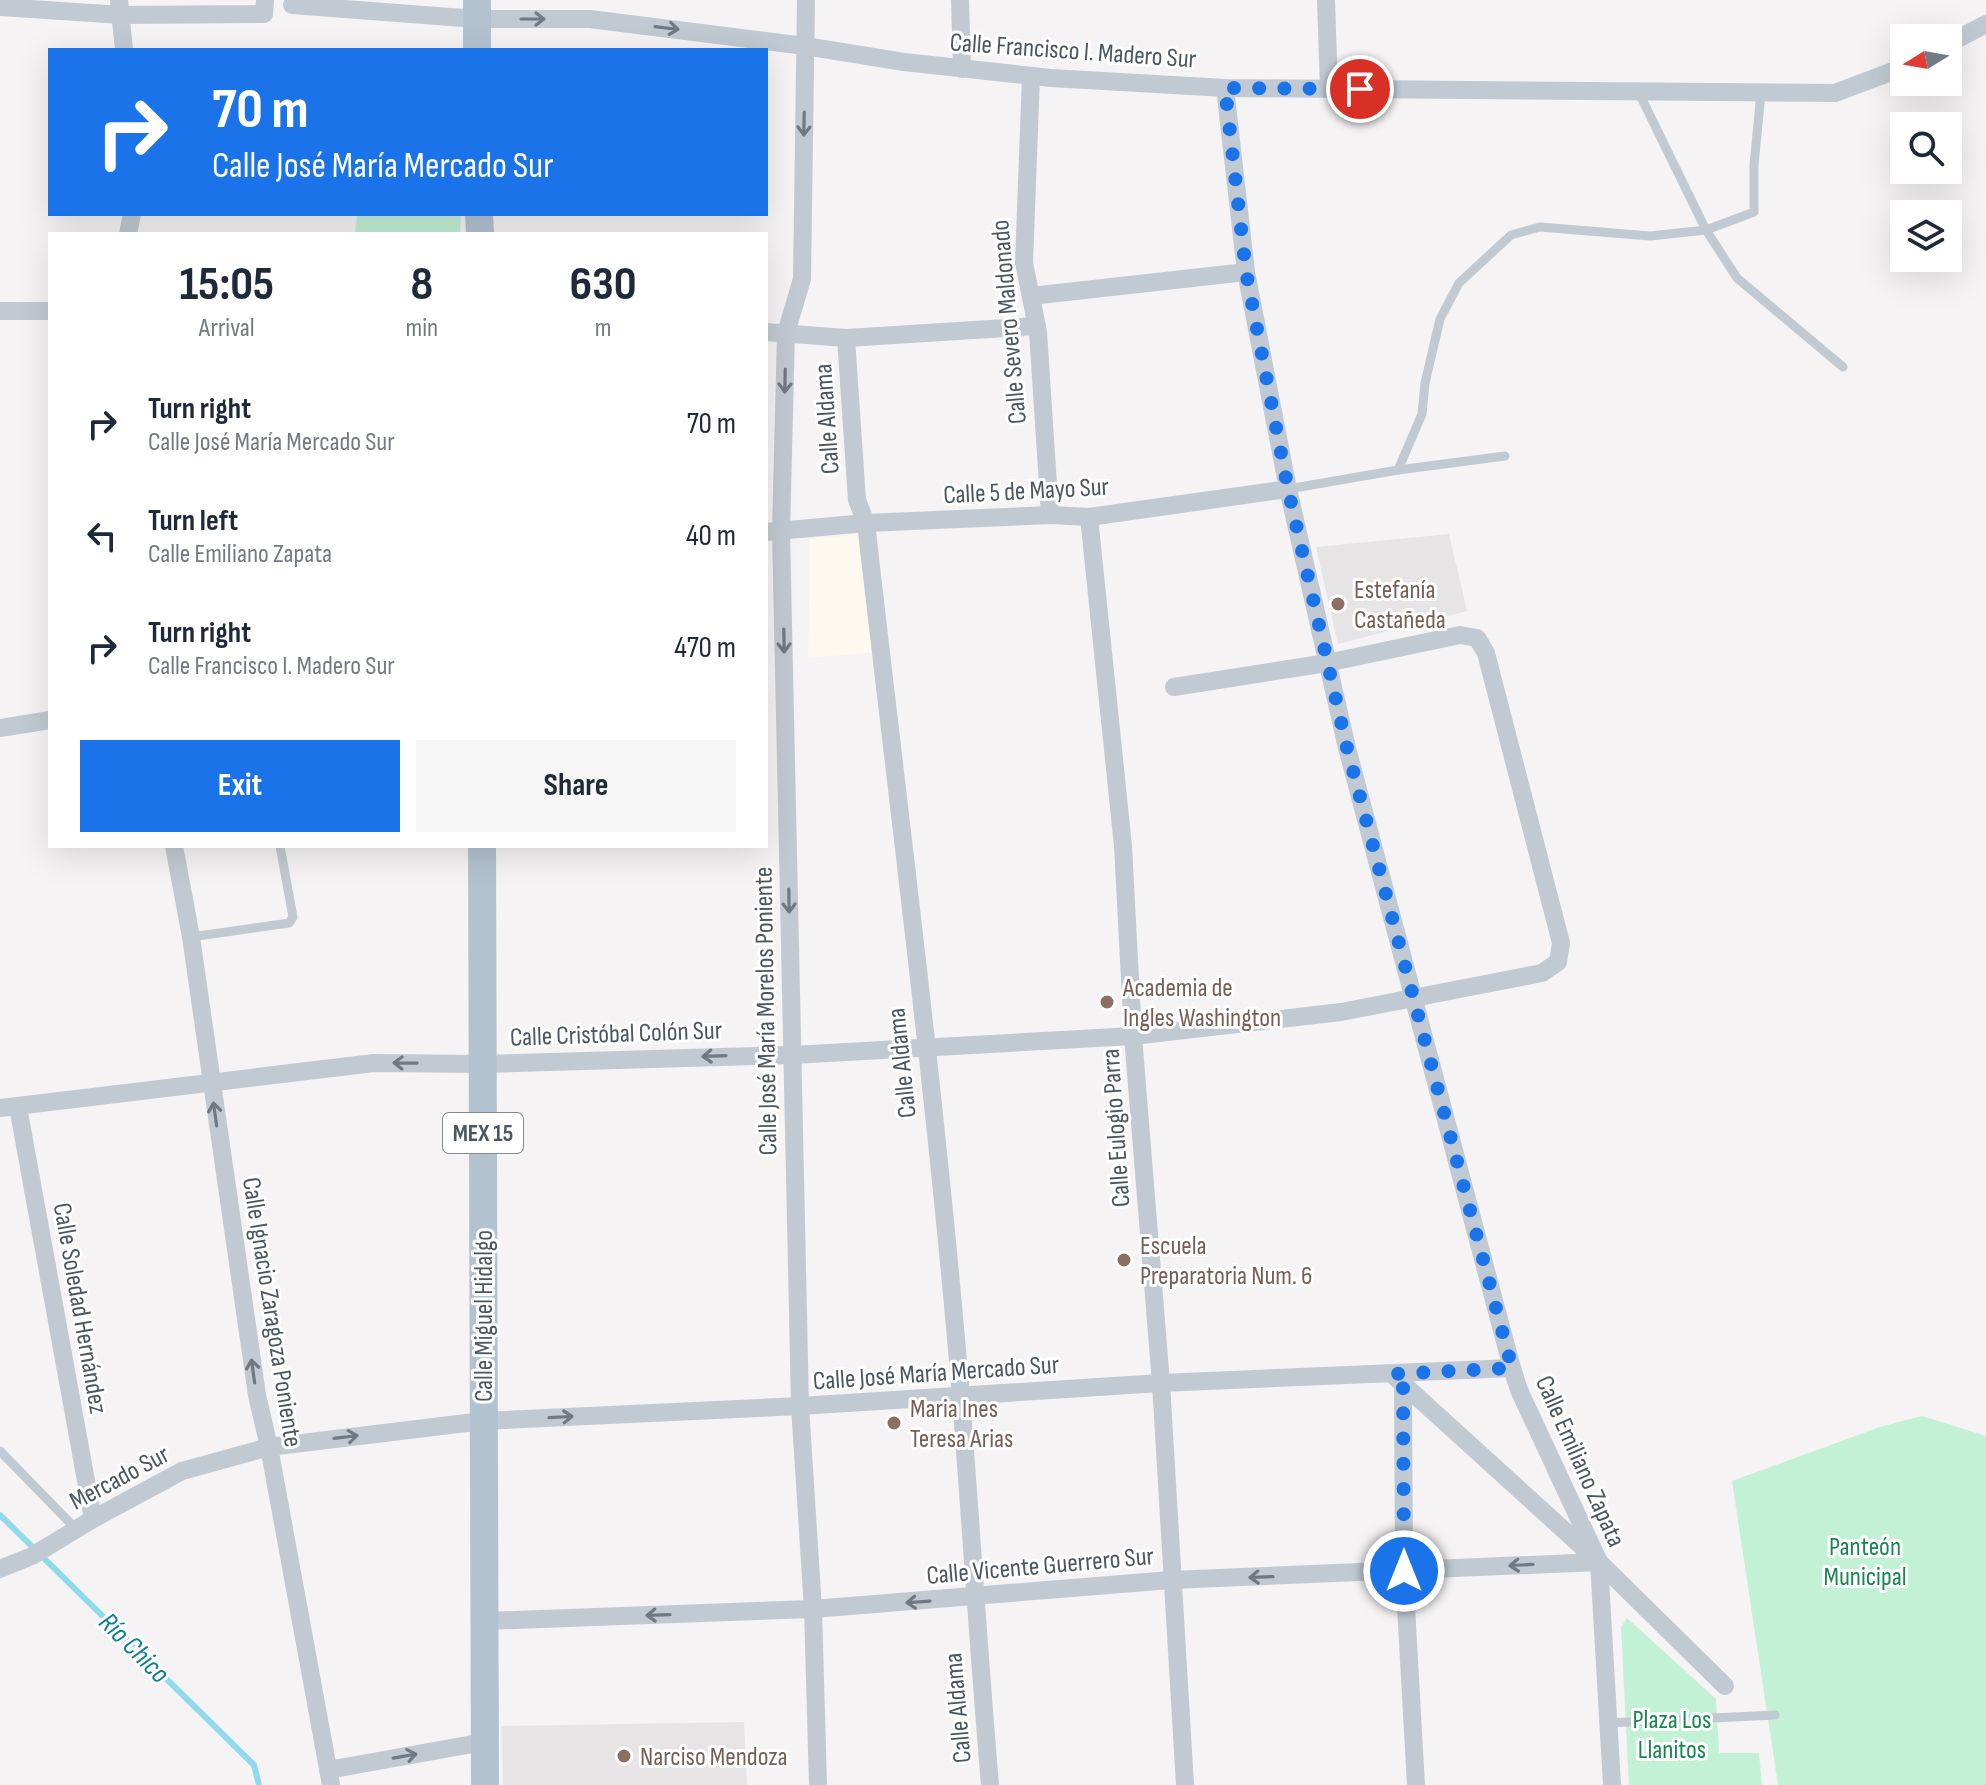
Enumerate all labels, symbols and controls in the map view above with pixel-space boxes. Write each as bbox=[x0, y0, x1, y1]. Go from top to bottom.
one-way arrow bbox=[519, 11, 546, 27]
one-way arrow bbox=[653, 21, 680, 36]
north arrow bbox=[1890, 24, 1962, 96]
map controls bbox=[1890, 24, 1962, 272]
street label: Calle Francisco I. Madero Sur bbox=[949, 27, 1198, 76]
pin bbox=[1326, 55, 1394, 123]
icon: arrive bbox=[1338, 67, 1382, 111]
text: 70 m bbox=[212, 77, 309, 144]
icon: right bbox=[80, 80, 184, 184]
one-way arrow bbox=[796, 110, 812, 137]
button: search bbox=[1890, 112, 1962, 184]
text: Calle José María Mercado Sur bbox=[212, 145, 553, 188]
button: layers bbox=[1890, 200, 1962, 272]
street label: Calle Severo Maldonado bbox=[985, 219, 1034, 425]
text: 15:05 bbox=[179, 256, 274, 313]
text: 8 bbox=[411, 256, 433, 313]
text: 630 bbox=[570, 256, 637, 313]
text: Arrival bbox=[199, 313, 255, 344]
text: min bbox=[406, 313, 438, 344]
text: m bbox=[595, 313, 611, 344]
street label: Calle Aldama bbox=[808, 363, 847, 475]
one-way arrow bbox=[777, 367, 793, 394]
text: Turn right bbox=[148, 391, 251, 427]
icon: right bbox=[80, 402, 124, 446]
text: 70 m bbox=[687, 406, 736, 442]
text: Calle José María Mercado Sur bbox=[148, 427, 395, 458]
street label: Calle 5 de Mayo Sur bbox=[942, 472, 1110, 511]
text: Turn left bbox=[148, 503, 238, 539]
icon: left bbox=[80, 514, 124, 558]
text: 40 m bbox=[686, 518, 736, 554]
text: Calle Emiliano Zapata bbox=[148, 539, 332, 570]
place label: Estefanía Castañeda bbox=[1354, 575, 1446, 636]
marker: Estefanía Castañeda bbox=[1329, 595, 1347, 613]
text: Turn right bbox=[148, 615, 251, 651]
icon: right bbox=[80, 626, 124, 670]
one-way arrow bbox=[776, 627, 791, 654]
text: 470 m bbox=[674, 630, 736, 666]
text: Calle Francisco I. Madero Sur bbox=[148, 651, 395, 682]
button: Exit bbox=[80, 740, 400, 832]
button: Share bbox=[416, 740, 736, 832]
street label: Calle José María Morelos Poniente bbox=[748, 866, 785, 1156]
one-way arrow bbox=[781, 887, 796, 914]
place label: Academia de Ingles Washington bbox=[1122, 973, 1281, 1034]
marker: Academia de Ingles Washington bbox=[1098, 993, 1116, 1011]
street label: Calle Aldama bbox=[881, 1006, 924, 1119]
street label: Calle Cristóbal Colón Sur bbox=[509, 1015, 723, 1054]
one-way arrow bbox=[701, 1048, 728, 1063]
street label: Calle Eulogio Parra bbox=[1095, 1048, 1137, 1208]
one-way arrow bbox=[392, 1055, 419, 1071]
one-way arrow bbox=[207, 1101, 222, 1127]
road number: MEX 15 bbox=[443, 1113, 523, 1153]
street label: Calle Ignacio Zaragoza Poniente bbox=[235, 1175, 308, 1449]
street label: Calle Soledad Hernández bbox=[46, 1200, 113, 1416]
street label: Calle Miguel Hidalgo bbox=[469, 1230, 500, 1402]
place label: Escuela Preparatoria Num. 6 bbox=[1140, 1231, 1312, 1292]
marker: Escuela Preparatoria Num. 6 bbox=[1115, 1251, 1133, 1269]
street label: Calle José María Mercado Sur bbox=[812, 1349, 1061, 1398]
one-way arrow bbox=[245, 1359, 260, 1384]
street label: Calle Emiliano Zapata bbox=[1528, 1371, 1631, 1552]
place label: Maria Ines Teresa Arias bbox=[910, 1394, 1013, 1455]
one-way arrow bbox=[547, 1409, 574, 1424]
marker: Maria Ines Teresa Arias bbox=[885, 1414, 903, 1432]
one-way arrow bbox=[332, 1430, 359, 1445]
street label: Mercado Sur bbox=[65, 1439, 175, 1517]
position arrow bbox=[1362, 1529, 1446, 1613]
park label: Panteón Municipal bbox=[1823, 1532, 1907, 1593]
street label: Calle Vicente Guerrero Sur bbox=[925, 1541, 1156, 1592]
one-way arrow bbox=[1508, 1558, 1535, 1573]
one-way arrow bbox=[1248, 1569, 1275, 1584]
one-way arrow bbox=[905, 1595, 932, 1610]
water label: Río Chico bbox=[92, 1606, 176, 1691]
one-way arrow bbox=[645, 1607, 672, 1622]
street label: Calle Aldama bbox=[938, 1652, 979, 1764]
park label: Plaza Los Llanitos bbox=[1633, 1705, 1711, 1766]
place label: Narciso Mendoza bbox=[640, 1742, 788, 1773]
marker: Narciso Mendoza bbox=[615, 1747, 633, 1765]
one-way arrow bbox=[391, 1748, 417, 1763]

